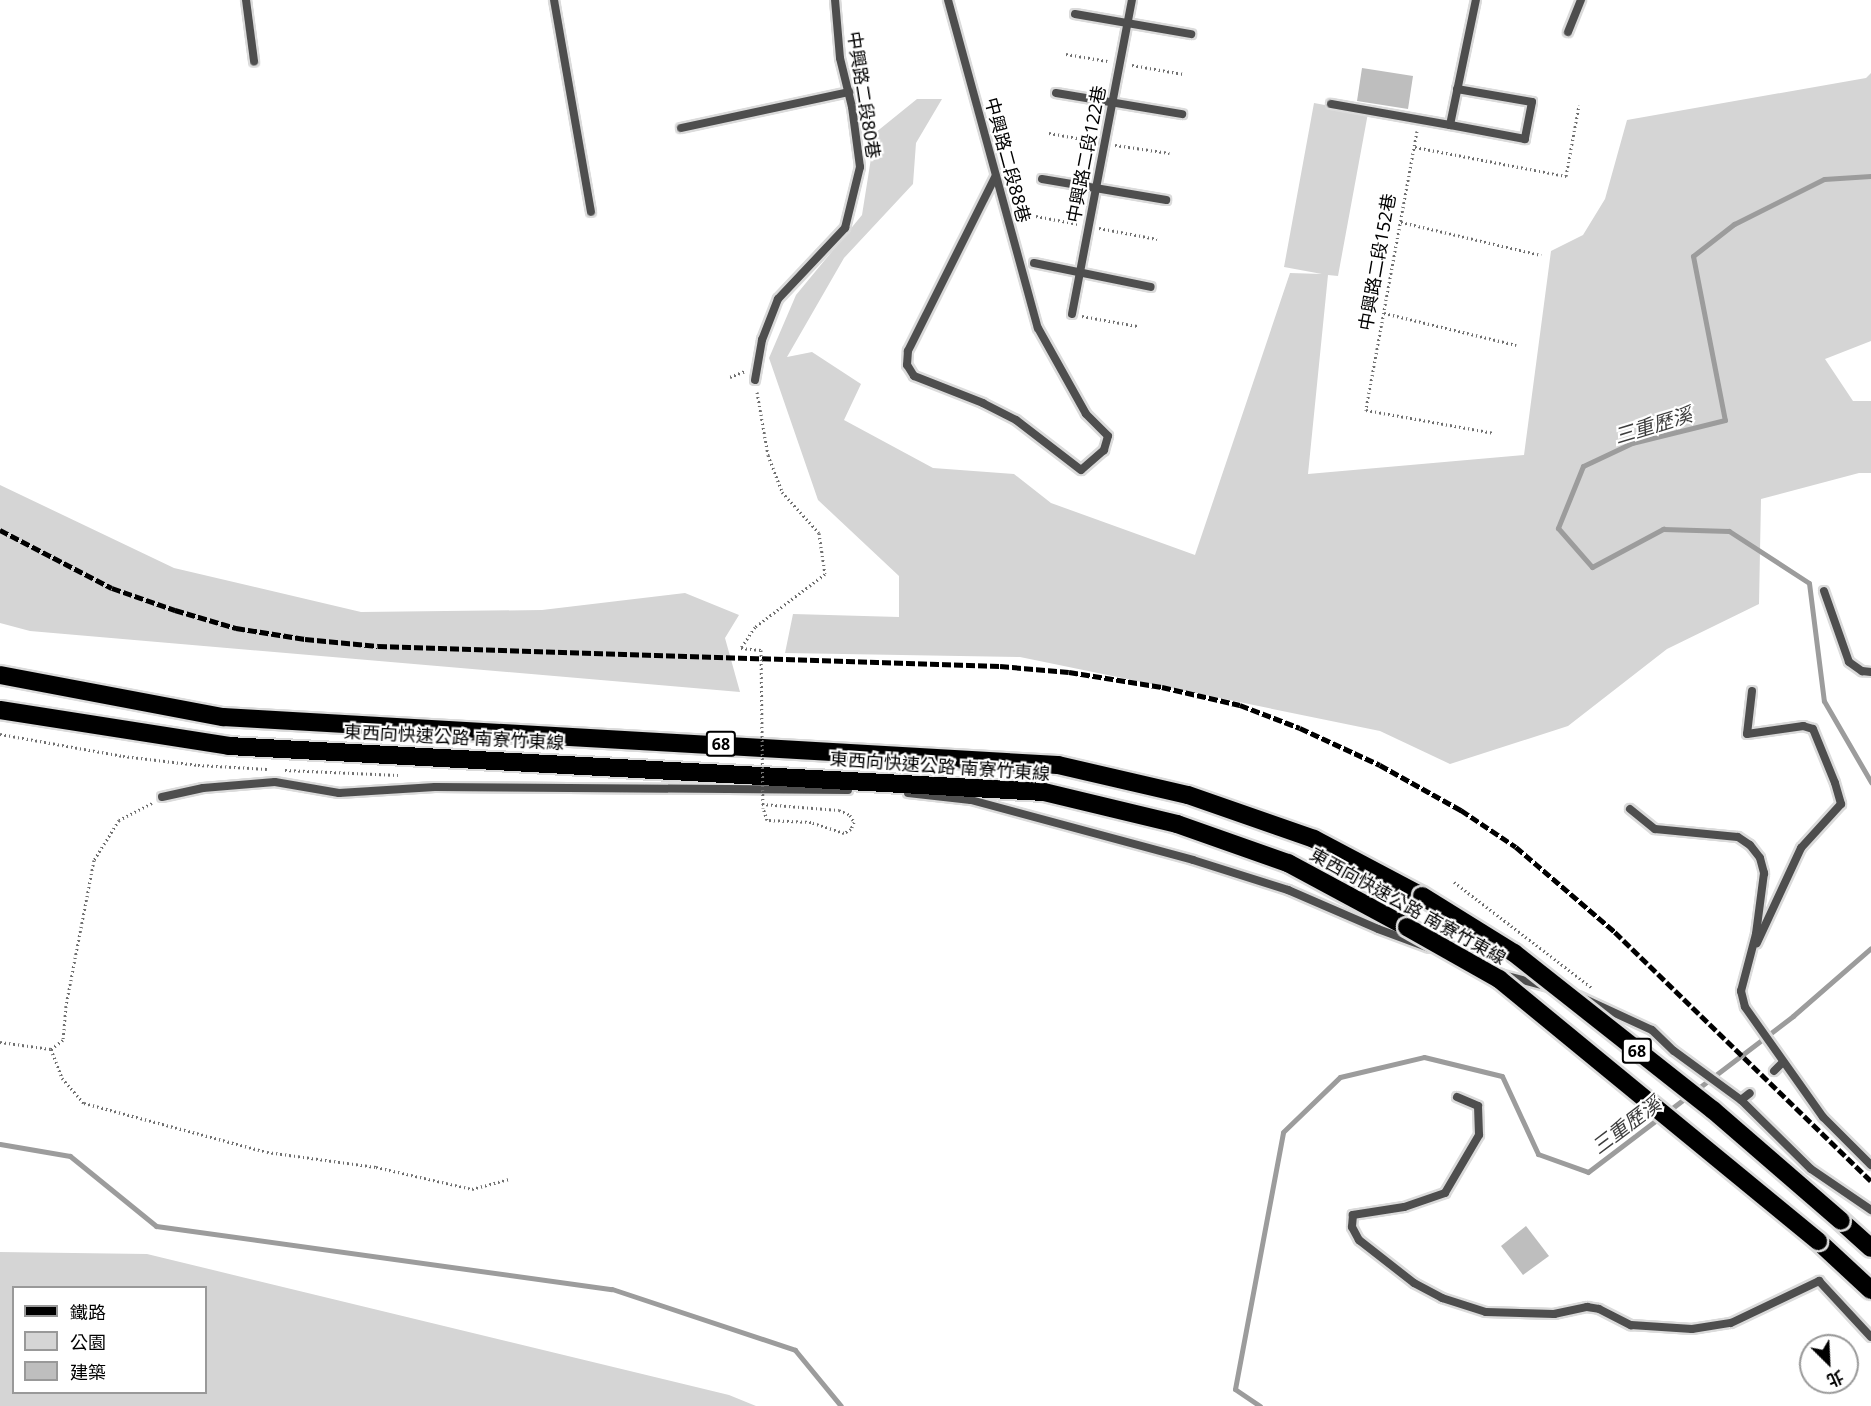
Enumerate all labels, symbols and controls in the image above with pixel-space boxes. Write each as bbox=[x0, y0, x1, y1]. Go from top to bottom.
street label: 中興路二段80巷 bbox=[843, 30, 885, 160]
street label: 中興路二段122巷 bbox=[1062, 84, 1110, 224]
street label: 中興路二段88巷 bbox=[981, 95, 1035, 225]
street label: 中興路二段152巷 bbox=[1354, 192, 1400, 332]
water label: 三重歷溪 bbox=[1611, 402, 1695, 448]
street label: 東西向快速公路 南寮竹東線 bbox=[343, 720, 565, 754]
road number: 68 bbox=[704, 731, 738, 757]
street label: 東西向快速公路 南寮竹東線 bbox=[829, 748, 1051, 784]
street label: 東西向快速公路 南寮竹東線 bbox=[1306, 843, 1510, 969]
road number: 68 bbox=[1620, 1038, 1654, 1064]
water label: 三重歷溪 bbox=[1587, 1091, 1665, 1159]
legend bbox=[12, 1286, 207, 1394]
text: 鐵路 bbox=[70, 1300, 106, 1324]
text: 公園 bbox=[70, 1330, 106, 1354]
north arrow bbox=[1799, 1334, 1859, 1394]
text: 建築 bbox=[70, 1360, 106, 1384]
text: 北 bbox=[1824, 1365, 1847, 1392]

